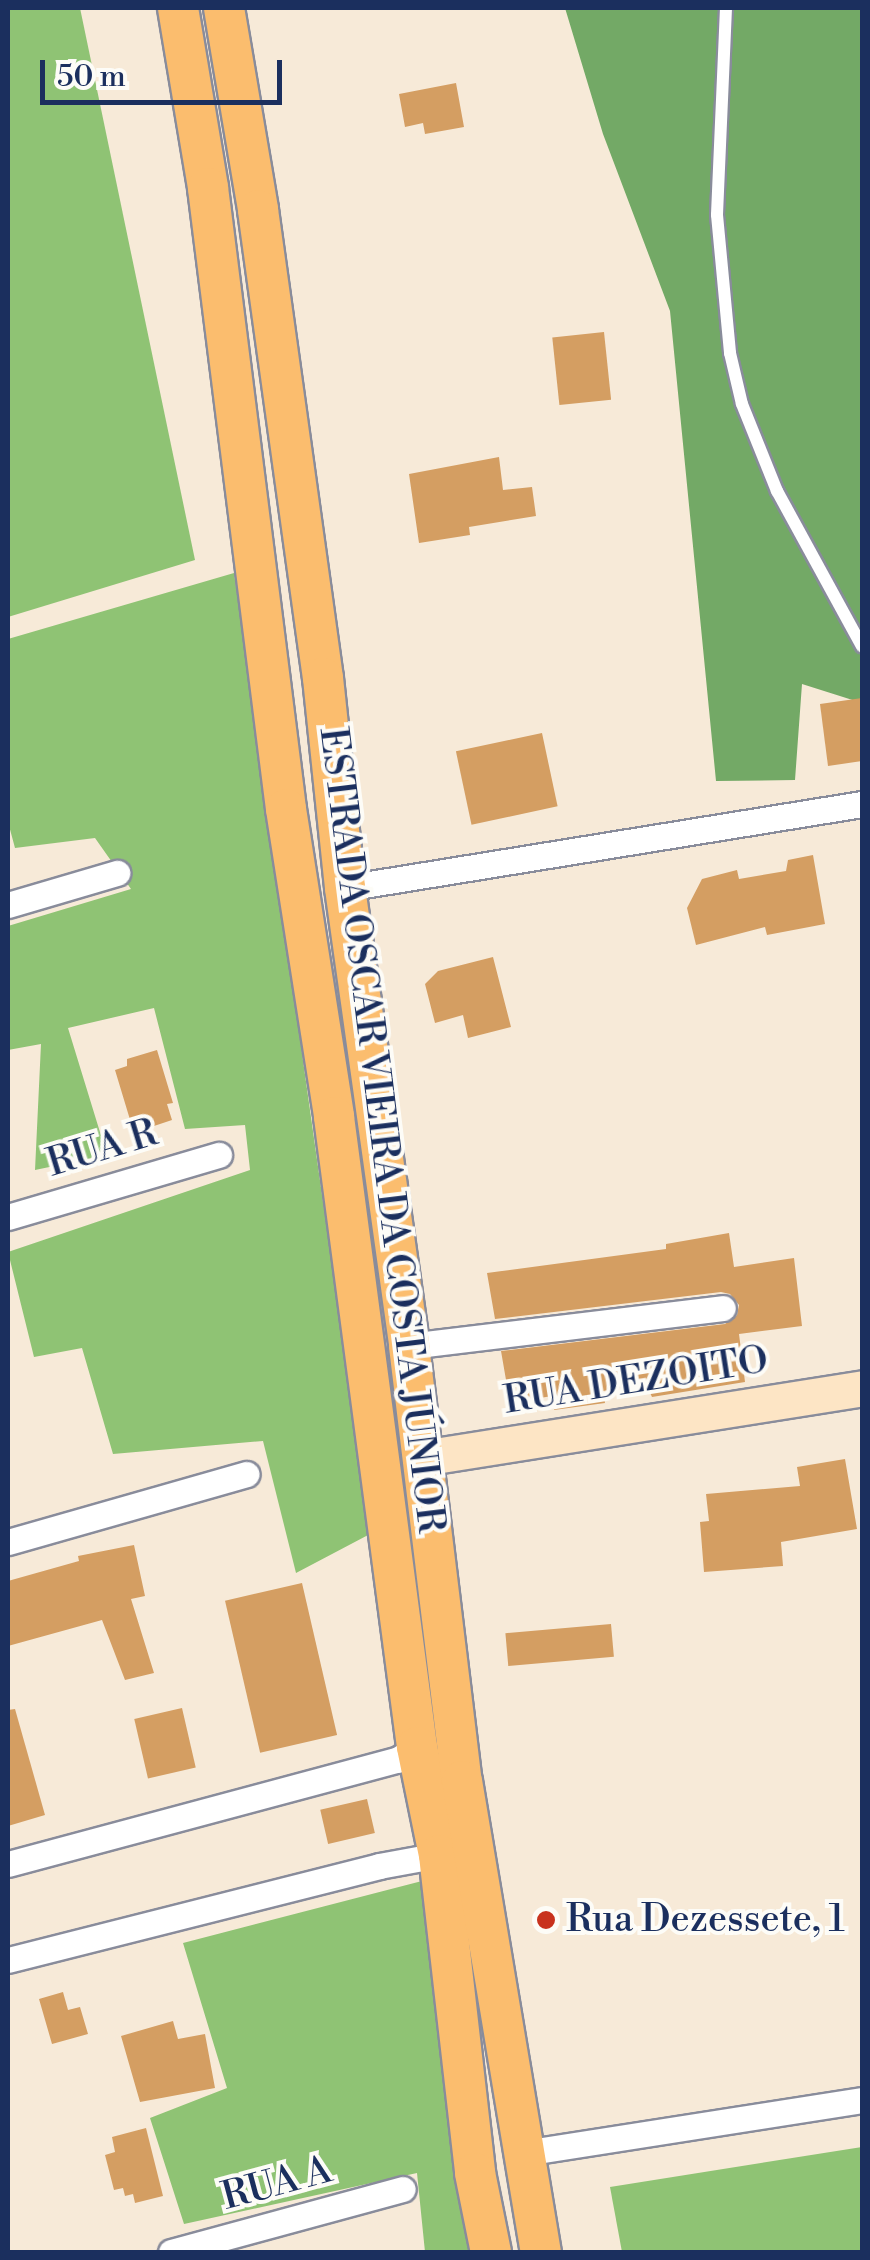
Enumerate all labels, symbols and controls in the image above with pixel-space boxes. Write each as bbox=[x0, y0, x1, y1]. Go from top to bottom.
scale bar bbox=[45, 40, 288, 102]
text: 50 m bbox=[57, 58, 126, 96]
street label: ESTRADA OSCAR VIEIRA DA COSTA JÚNIOR bbox=[309, 725, 453, 1535]
street label: RUA R bbox=[42, 1111, 162, 1187]
street label: RUA DEZOITO bbox=[501, 1338, 771, 1424]
place label: Rua Dezessete, 1 bbox=[566, 1897, 845, 1943]
marker: Rua Dezessete, 1 bbox=[535, 1909, 557, 1931]
street label: RUA A bbox=[217, 2147, 337, 2221]

